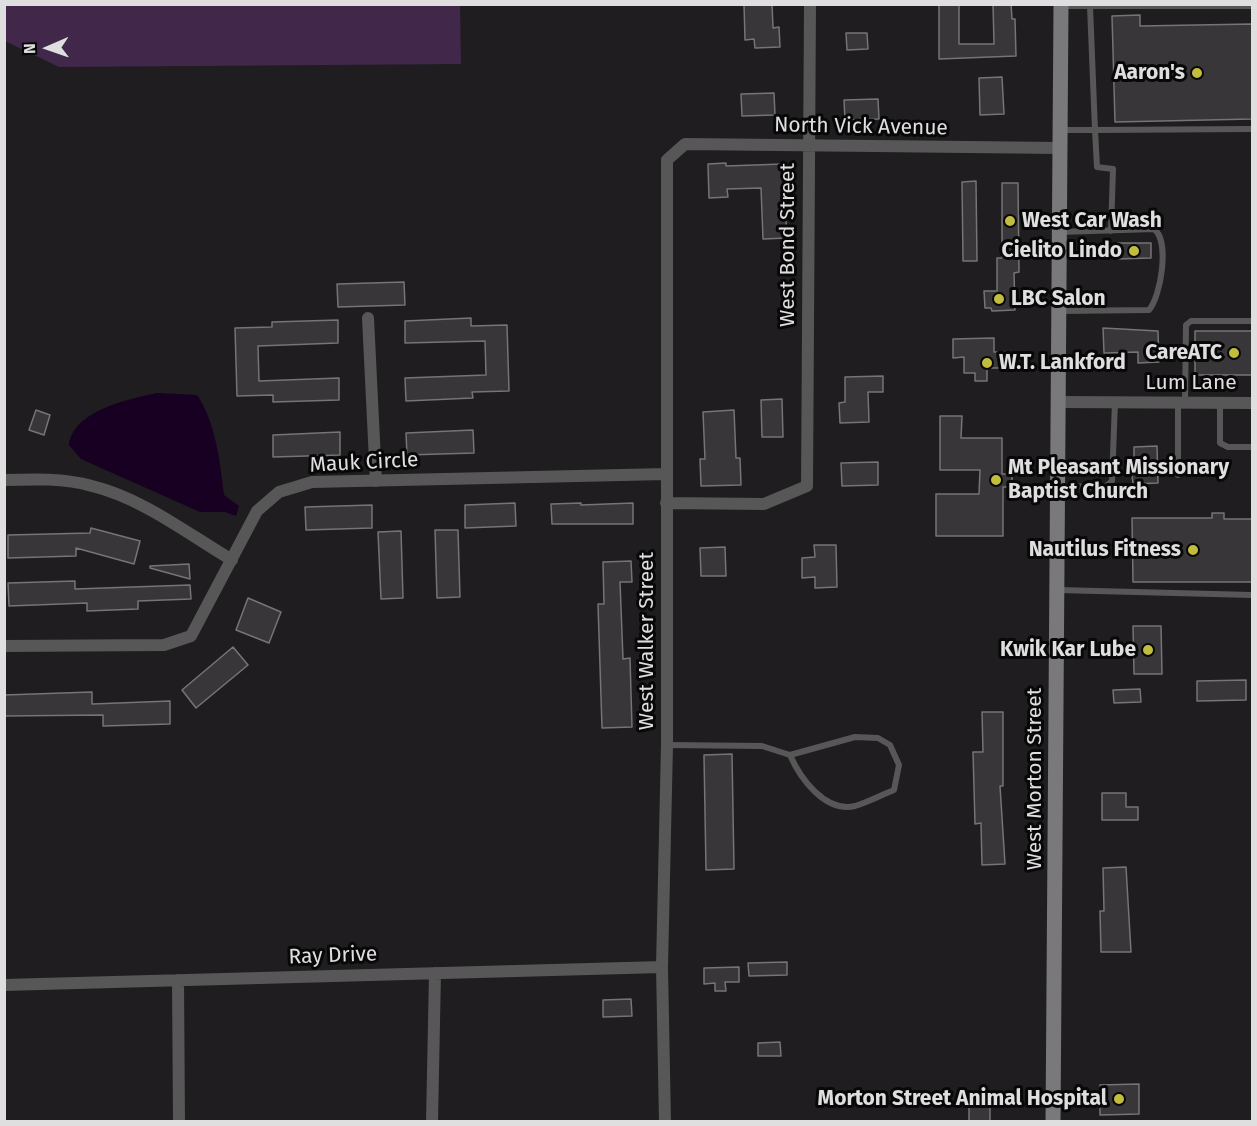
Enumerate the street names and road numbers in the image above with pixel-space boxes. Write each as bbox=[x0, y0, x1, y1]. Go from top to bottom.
street label: North Vick Avenue bbox=[774, 113, 948, 141]
street label: West Bond Street bbox=[775, 163, 801, 327]
street label: Lum Lane bbox=[1145, 370, 1237, 396]
street label: Mauk Circle bbox=[309, 448, 419, 478]
street label: West Walker Street bbox=[634, 552, 660, 730]
street label: West Morton Street bbox=[1022, 688, 1048, 870]
street label: Ray Drive bbox=[288, 942, 378, 970]

